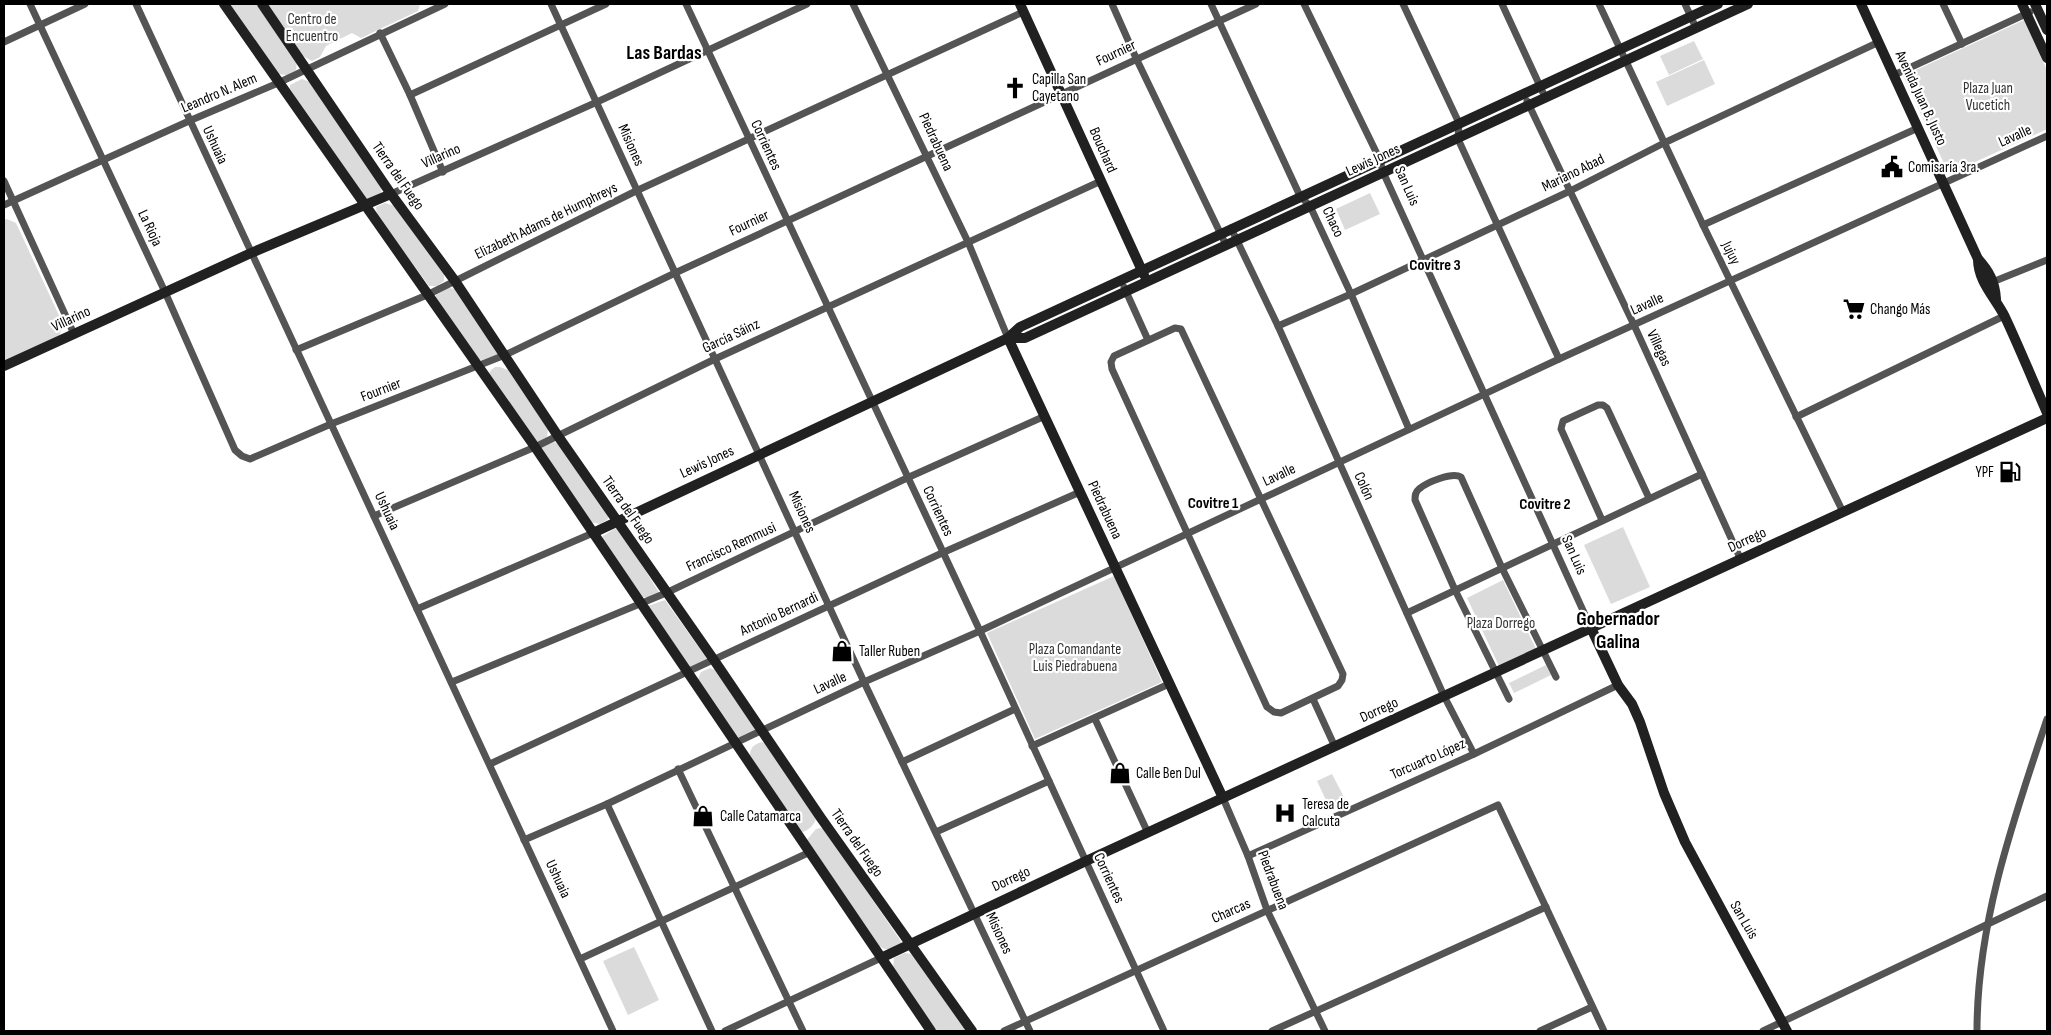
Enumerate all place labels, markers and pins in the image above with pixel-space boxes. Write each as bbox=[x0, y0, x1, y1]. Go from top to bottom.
place label: Capilla San Cayetano bbox=[1032, 70, 1086, 106]
church icon: Capilla San Cayetano bbox=[1002, 75, 1028, 101]
public building icon: Comisaría 3ra. bbox=[1879, 154, 1905, 180]
place label: Comisaría 3ra. bbox=[1908, 158, 1979, 177]
supermarket icon: Chango Más bbox=[1841, 296, 1867, 322]
place label: Chango Más bbox=[1870, 300, 1931, 319]
fuel station icon: YPF bbox=[1997, 459, 2023, 485]
place label: YPF bbox=[1976, 463, 1994, 482]
shop icon: Taller Ruben bbox=[829, 638, 855, 664]
place label: Taller Ruben bbox=[859, 642, 920, 661]
shop icon: Calle Ben Dul bbox=[1107, 760, 1133, 786]
place label: Calle Ben Dul bbox=[1136, 764, 1201, 783]
place label: Teresa de Calcuta bbox=[1302, 795, 1349, 831]
hospital icon: Teresa de Calcuta bbox=[1272, 800, 1298, 826]
shop icon: Calle Catamarca bbox=[690, 803, 716, 829]
place label: Calle Catamarca bbox=[720, 807, 801, 826]

